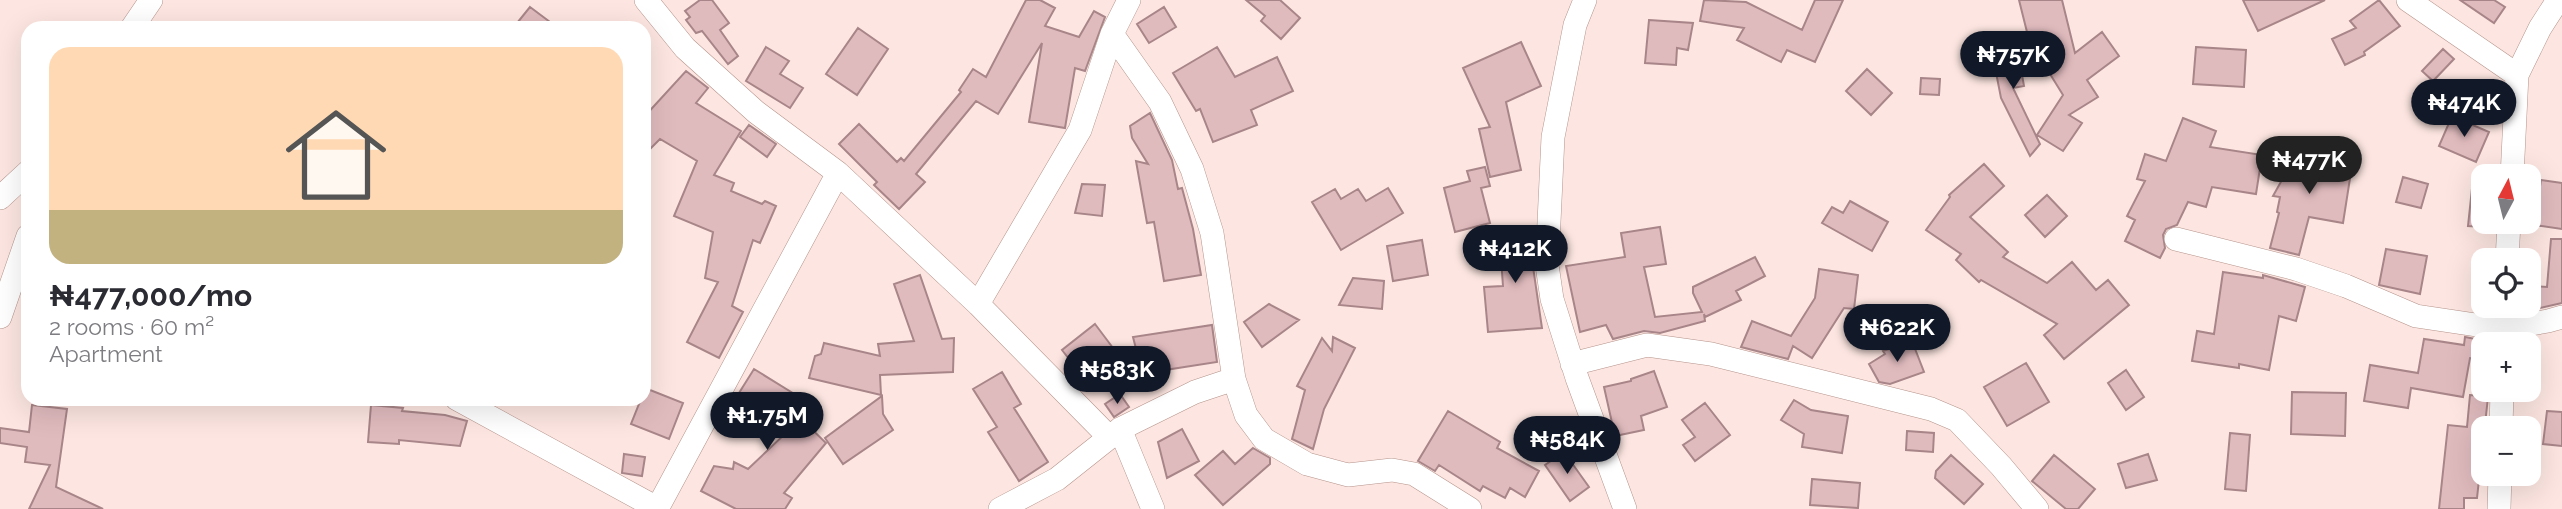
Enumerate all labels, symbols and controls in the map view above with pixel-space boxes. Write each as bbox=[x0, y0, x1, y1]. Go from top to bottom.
pin: ₦757K bbox=[1964, 32, 2062, 91]
text: ₦757K bbox=[1976, 40, 2050, 67]
pin: ₦474K bbox=[2415, 80, 2513, 139]
text: ₦474K bbox=[2427, 88, 2501, 115]
icon: home bbox=[273, 92, 399, 218]
pin: ₦477K bbox=[2260, 136, 2358, 196]
text: ₦477K bbox=[2272, 145, 2346, 172]
north arrow bbox=[2471, 164, 2541, 234]
map controls bbox=[2471, 164, 2541, 486]
pin: ₦412K bbox=[1466, 226, 1564, 285]
text: ₦412K bbox=[1479, 234, 1551, 261]
button: locate bbox=[2471, 248, 2541, 318]
text: ₦477,000/mo bbox=[49, 278, 252, 313]
pin: ₦622K bbox=[1848, 304, 1946, 364]
text: 2 rooms · 60 m² bbox=[49, 313, 214, 340]
text: ₦622K bbox=[1859, 313, 1935, 340]
button: + bbox=[2471, 332, 2541, 402]
text: Apartment bbox=[49, 340, 163, 367]
pin: ₦583K bbox=[1068, 346, 1166, 406]
text: ₦583K bbox=[1080, 355, 1154, 382]
pin: ₦1.75M bbox=[710, 392, 824, 452]
text: ₦1.75M bbox=[726, 401, 808, 428]
pin: ₦584K bbox=[1518, 416, 1616, 476]
button: − bbox=[2471, 416, 2541, 486]
text: ₦584K bbox=[1530, 425, 1604, 452]

